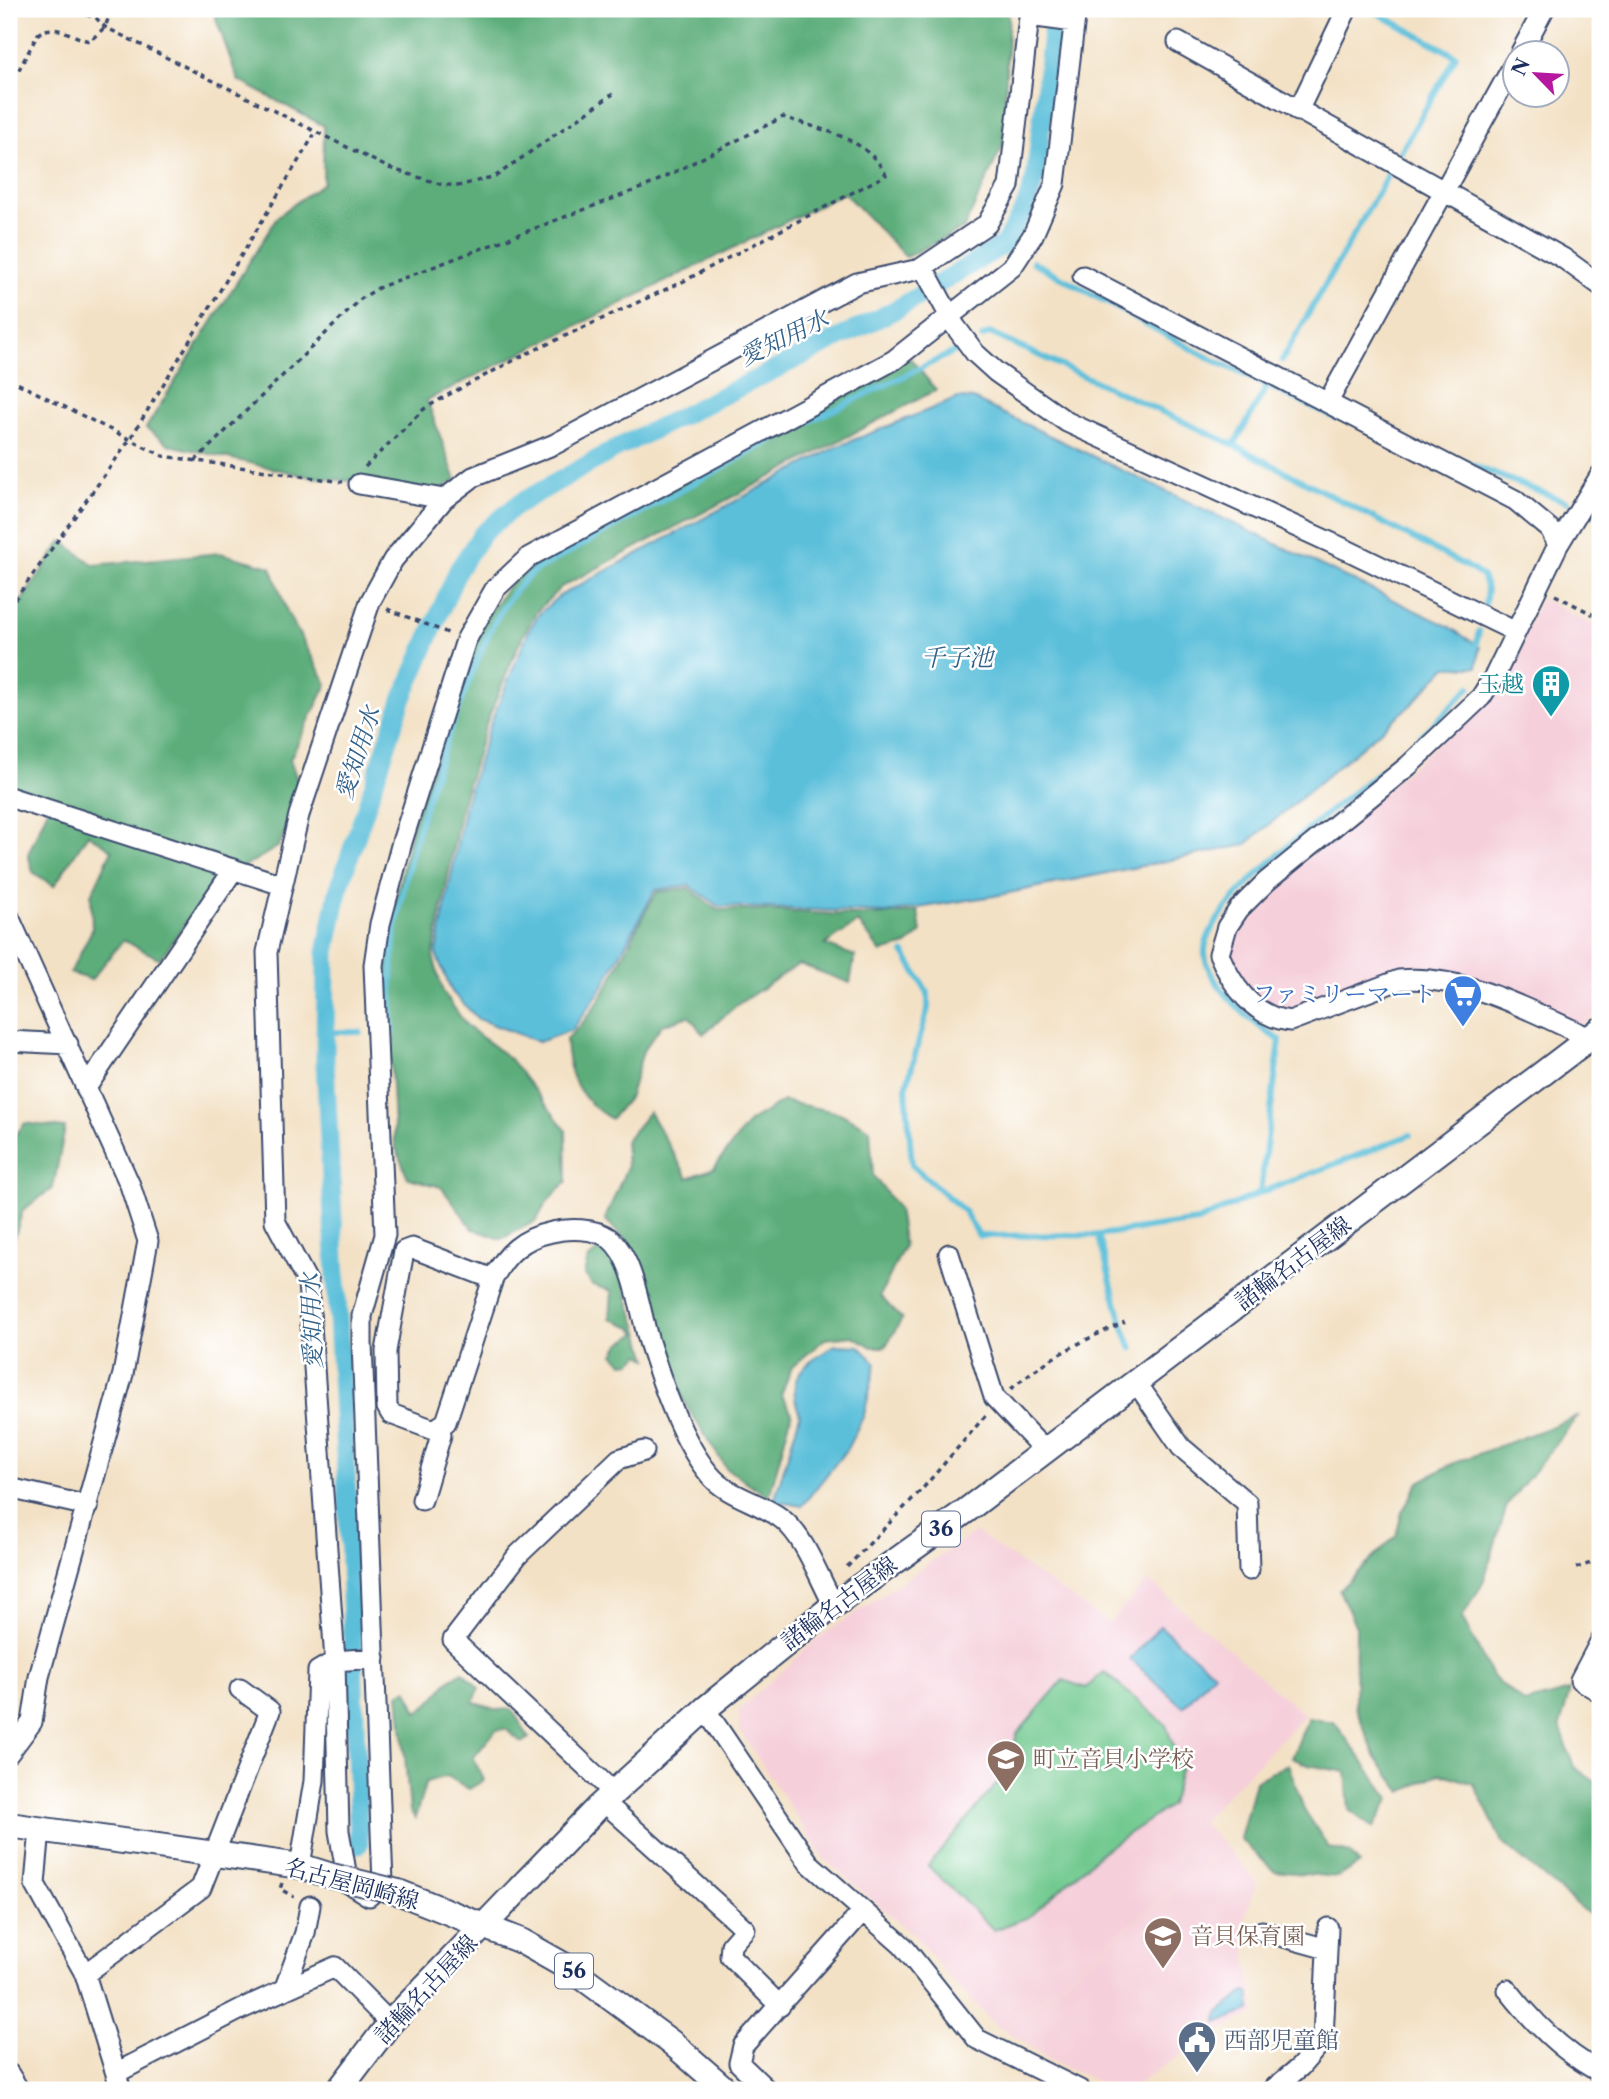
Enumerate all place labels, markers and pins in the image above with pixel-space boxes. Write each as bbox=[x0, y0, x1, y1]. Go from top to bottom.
building icon: 玉越 bbox=[1530, 663, 1572, 718]
place label: 玉越 bbox=[1478, 670, 1524, 698]
supermarket icon: ファミリーマート bbox=[1442, 973, 1484, 1028]
place label: ファミリーマート bbox=[1252, 980, 1436, 1008]
school or university icon: 町立音貝小学校 bbox=[985, 1738, 1027, 1793]
place label: 町立音貝小学校 bbox=[1033, 1745, 1194, 1773]
school or university icon: 音貝保育園 bbox=[1142, 1915, 1184, 1970]
place label: 音貝保育園 bbox=[1190, 1922, 1305, 1950]
public building icon: 西部児童館 bbox=[1176, 2019, 1218, 2074]
place label: 西部児童館 bbox=[1224, 2026, 1339, 2054]

